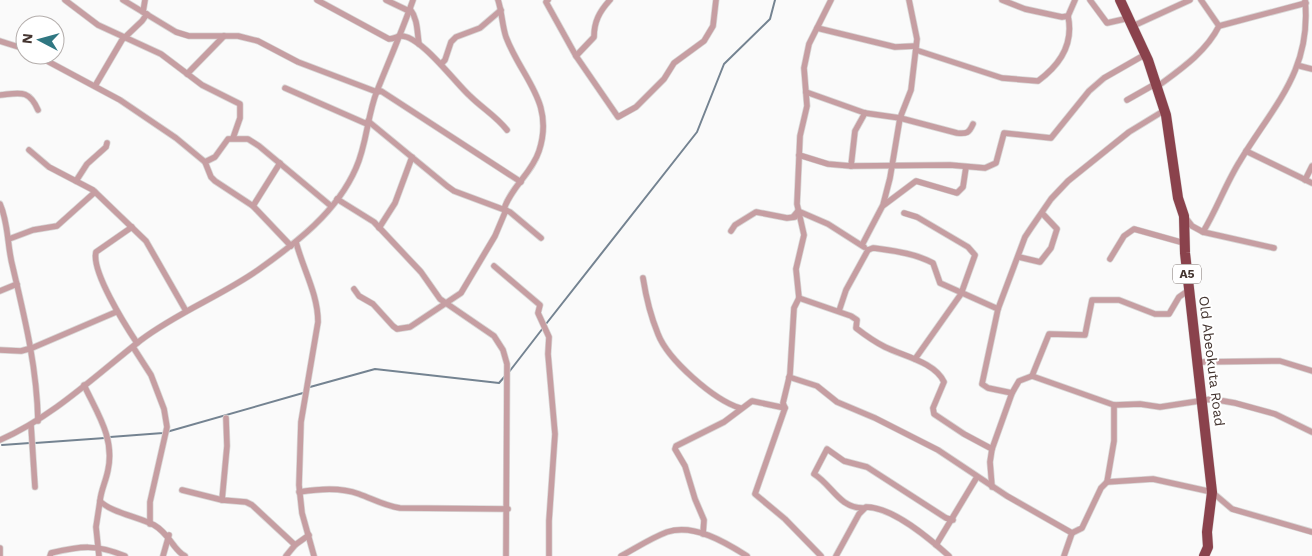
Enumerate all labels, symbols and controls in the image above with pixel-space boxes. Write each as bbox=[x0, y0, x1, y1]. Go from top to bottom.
north arrow bbox=[15, 15, 65, 65]
text: N bbox=[19, 33, 36, 45]
road number: A5 bbox=[1173, 264, 1201, 284]
street label: Old Abeokuta Road bbox=[1196, 295, 1228, 427]

